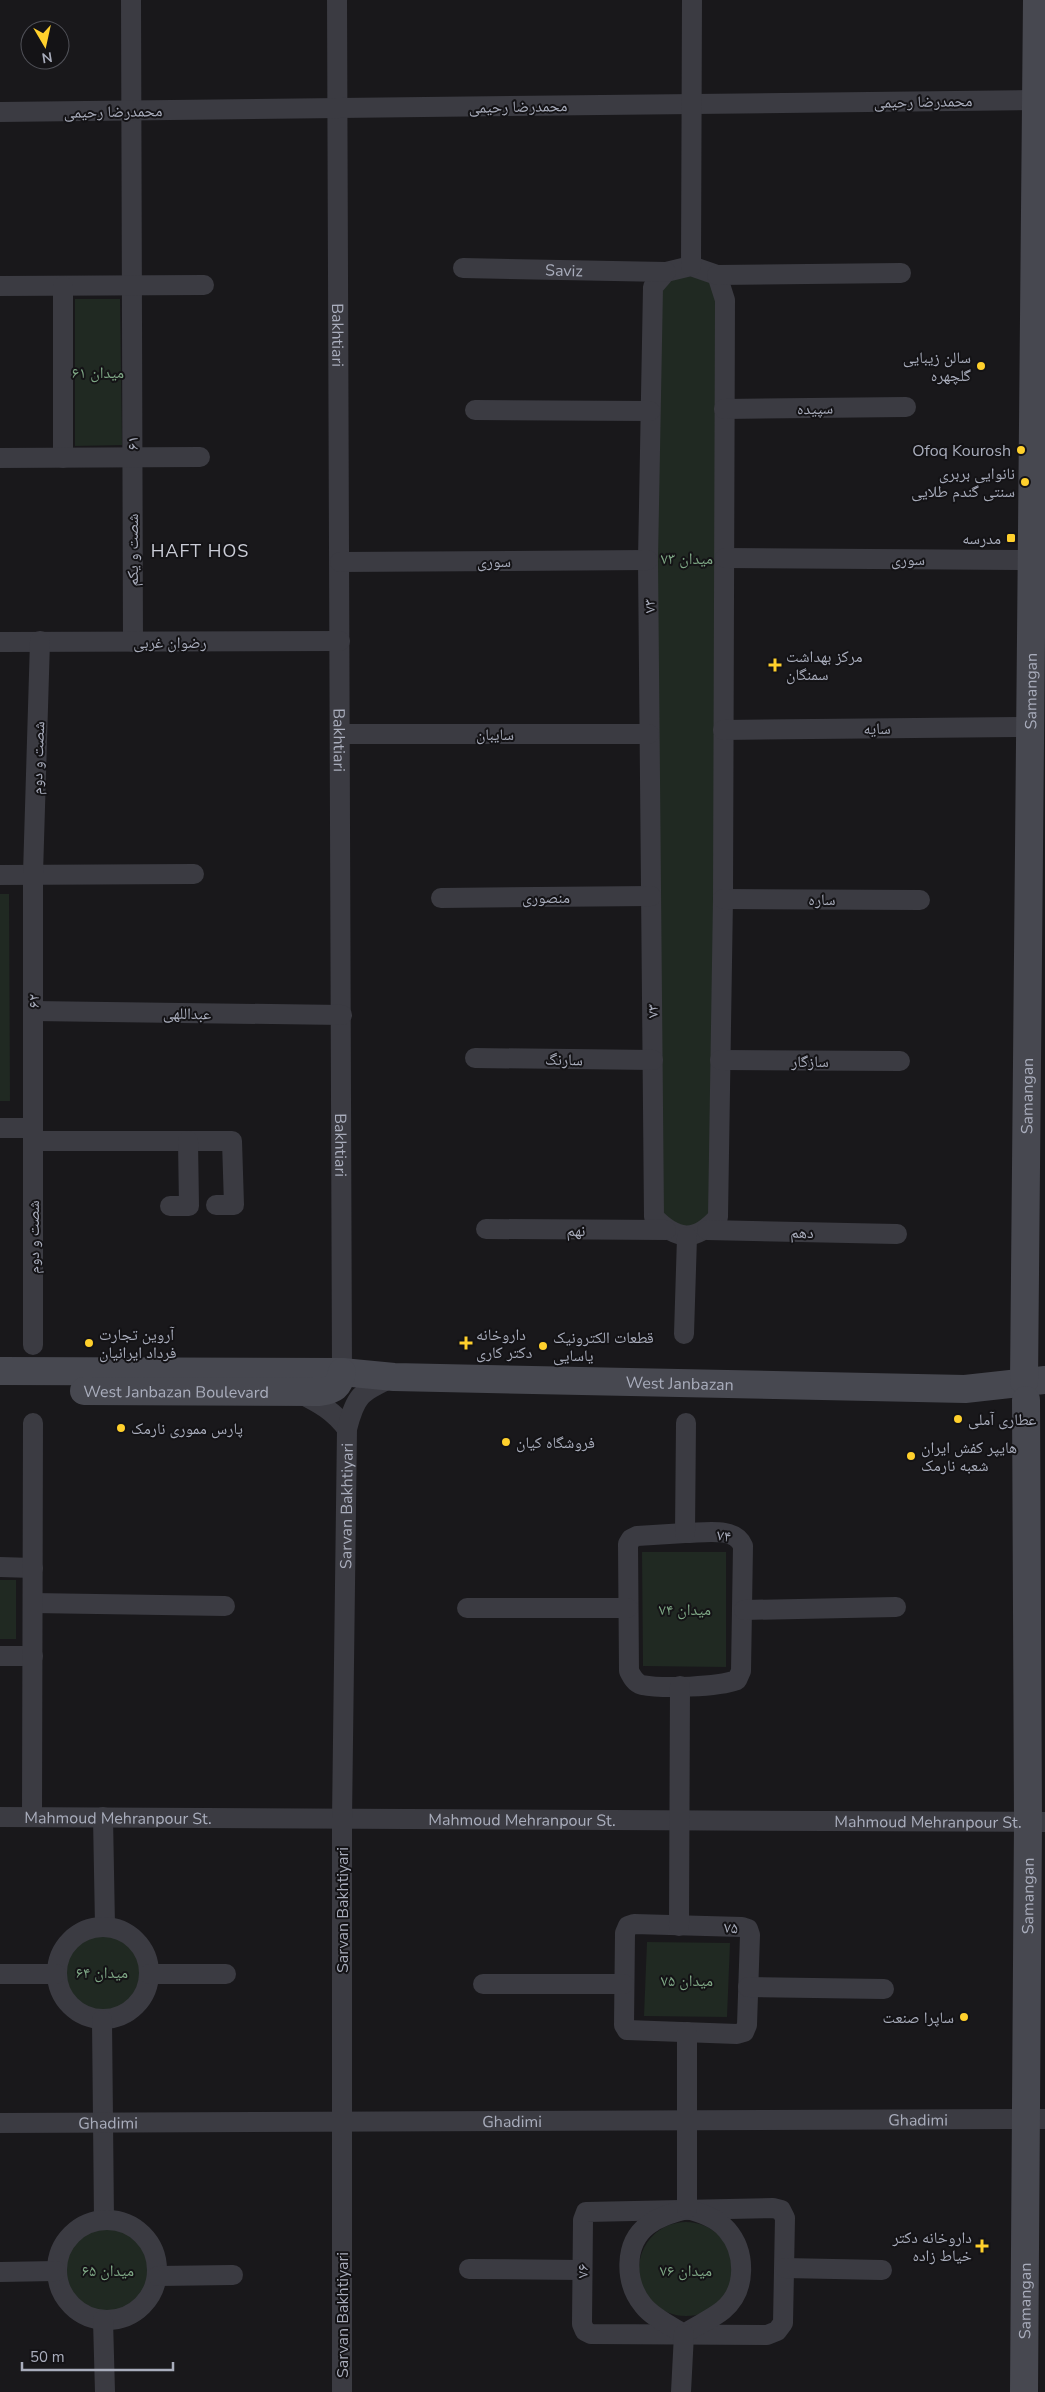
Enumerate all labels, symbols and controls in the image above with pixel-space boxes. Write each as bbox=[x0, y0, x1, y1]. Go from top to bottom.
north arrow bbox=[20, 20, 70, 70]
text: N bbox=[40, 47, 54, 68]
street label: محمدرضا رحیمی bbox=[873, 90, 973, 114]
street label: محمدرضا رحیمی bbox=[468, 95, 568, 119]
street label: محمدرضا رحیمی bbox=[63, 100, 163, 124]
street label: Saviz bbox=[545, 260, 583, 282]
street label: Bakhtiari bbox=[326, 303, 348, 367]
place label: سالن زیبایی گلچهره bbox=[903, 347, 971, 387]
marker: سالن زیبایی گلچهره bbox=[975, 360, 987, 372]
park label: میدان ۶۱ bbox=[72, 362, 124, 384]
street label: سپیده bbox=[797, 398, 833, 420]
street label: ۶۱ bbox=[122, 436, 144, 450]
place label: Ofoq Kourosh bbox=[912, 440, 1011, 462]
marker: Ofoq Kourosh bbox=[1015, 444, 1027, 456]
place label: نانوایی بربری سنتی گندم طلایی bbox=[911, 463, 1015, 503]
marker: نانوایی بربری سنتی گندم طلایی bbox=[1019, 476, 1031, 488]
street label: شصت و یکم bbox=[122, 513, 144, 587]
place label: مدرسه bbox=[962, 528, 1001, 550]
marker: مدرسه bbox=[1005, 532, 1017, 544]
district label: HAFT HOS bbox=[151, 539, 249, 563]
park label: میدان ۷۳ bbox=[661, 548, 713, 570]
street label: سوری bbox=[891, 549, 925, 571]
street label: سوری bbox=[477, 551, 511, 573]
street label: ۷۳ bbox=[639, 599, 661, 613]
street label: رضوان غربی bbox=[133, 632, 207, 654]
place label: مرکز بهداشت سمنگان bbox=[786, 646, 862, 686]
street label: Samangan bbox=[1020, 653, 1043, 729]
marker: مرکز بهداشت سمنگان bbox=[768, 658, 782, 672]
street label: Bakhtiari bbox=[328, 708, 350, 772]
street label: سایه bbox=[863, 718, 891, 740]
street label: شصت و دوم bbox=[26, 721, 50, 795]
street label: سایبان bbox=[476, 724, 514, 746]
street label: منصوری bbox=[522, 887, 570, 909]
street label: ساره bbox=[808, 889, 836, 911]
street label: ۶۲ bbox=[23, 994, 45, 1008]
street label: عبداللهی bbox=[163, 1003, 211, 1025]
street label: ۷۳ bbox=[642, 1004, 664, 1018]
street label: سارنگ bbox=[545, 1049, 583, 1071]
street label: سازگار bbox=[790, 1051, 829, 1073]
street label: Samangan bbox=[1016, 1058, 1039, 1134]
street label: Bakhtiari bbox=[329, 1113, 351, 1177]
street label: شصت و دوم bbox=[23, 1200, 45, 1274]
street label: نهم bbox=[567, 1220, 585, 1242]
street label: دهم bbox=[790, 1222, 814, 1244]
place label: آروین تجارت فرداد ایرانیان bbox=[99, 1324, 177, 1364]
place label: داروخانه دکتر کاری bbox=[476, 1324, 532, 1364]
place label: قطعات الکترونیک یاسایی bbox=[553, 1327, 654, 1367]
marker: آروین تجارت فرداد ایرانیان bbox=[83, 1337, 95, 1349]
marker: داروخانه دکتر کاری bbox=[460, 1337, 472, 1349]
marker: قطعات الکترونیک یاسایی bbox=[537, 1340, 549, 1352]
street label: West Janbazan bbox=[625, 1372, 734, 1396]
street label: West Janbazan Boulevard bbox=[83, 1381, 269, 1404]
place label: عطاری آملی bbox=[968, 1409, 1036, 1431]
marker: عطاری آملی bbox=[952, 1413, 964, 1425]
place label: پارس مموری نارمک bbox=[131, 1418, 243, 1440]
marker: پارس مموری نارمک bbox=[115, 1422, 127, 1434]
place label: فروشگاه کیان bbox=[516, 1432, 595, 1454]
marker: فروشگاه کیان bbox=[500, 1436, 512, 1448]
place label: هایپر کفش ایران شعبه نارمک bbox=[921, 1437, 1017, 1477]
street label: Sarvan Bakhtiyari bbox=[335, 1443, 359, 1569]
marker: هایپر کفش ایران شعبه نارمک bbox=[905, 1450, 917, 1462]
street label: ۷۴ bbox=[715, 1524, 732, 1548]
park label: میدان ۷۴ bbox=[659, 1599, 711, 1621]
street label: Mahmoud Mehranpour St. bbox=[24, 1807, 212, 1830]
street label: Mahmoud Mehranpour St. bbox=[428, 1809, 616, 1832]
street label: Mahmoud Mehranpour St. bbox=[834, 1811, 1022, 1834]
street label: Sarvan Bakhtiyari bbox=[332, 1847, 354, 1973]
street label: Samangan bbox=[1017, 1858, 1040, 1934]
street label: ۷۵ bbox=[723, 1917, 739, 1939]
park label: میدان ۶۴ bbox=[76, 1962, 128, 1984]
park label: میدان ۷۵ bbox=[661, 1970, 713, 1992]
place label: ساپرا صنعت bbox=[883, 2007, 954, 2029]
marker: ساپرا صنعت bbox=[958, 2011, 970, 2023]
street label: Ghadimi bbox=[888, 2109, 948, 2132]
street label: Ghadimi bbox=[482, 2111, 542, 2133]
street label: Ghadimi bbox=[78, 2112, 138, 2135]
place label: داروخانه دکتر خیاط زاده bbox=[891, 2227, 972, 2267]
marker: داروخانه دکتر خیاط زاده bbox=[976, 2240, 988, 2252]
street label: Sarvan Bakhtiyari bbox=[332, 2252, 354, 2378]
park label: میدان ۶۵ bbox=[82, 2260, 134, 2282]
park label: میدان ۷۶ bbox=[660, 2260, 712, 2282]
street label: Samangan bbox=[1014, 2263, 1037, 2339]
street label: ۷۶ bbox=[572, 2264, 594, 2278]
scale bar bbox=[22, 2340, 174, 2372]
text: 50 m bbox=[30, 2347, 65, 2367]

